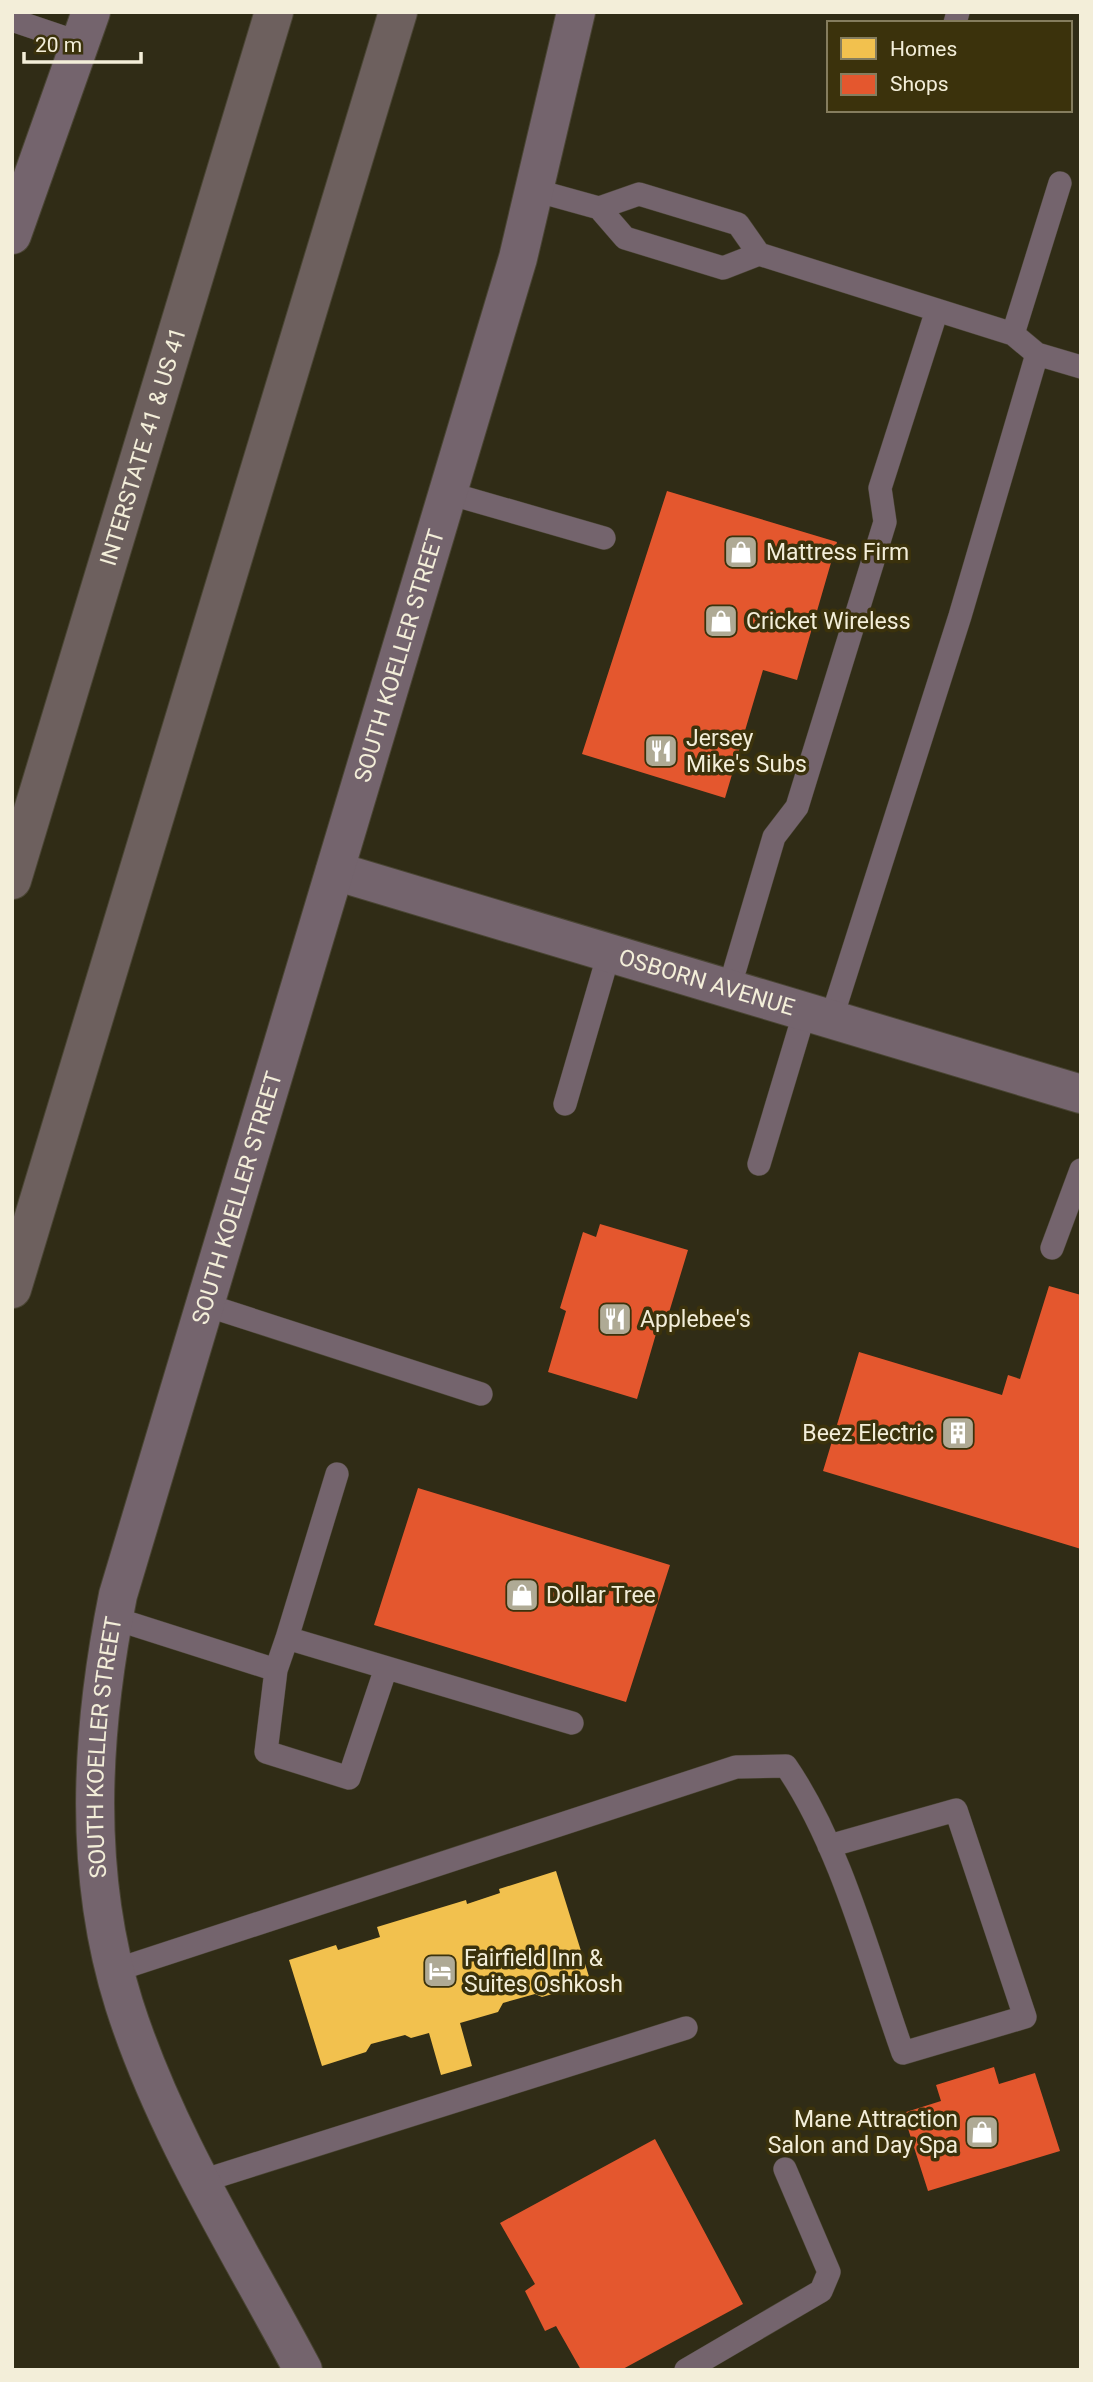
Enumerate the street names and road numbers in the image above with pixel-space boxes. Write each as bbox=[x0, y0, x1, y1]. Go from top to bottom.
street label: INTERSTATE 41 & US 41 bbox=[95, 324, 192, 569]
street label: SOUTH KOELLER STREET bbox=[349, 526, 450, 786]
street label: OSBORN AVENUE bbox=[615, 944, 798, 1022]
street label: SOUTH KOELLER STREET bbox=[187, 1068, 288, 1328]
street label: SOUTH KOELLER STREET bbox=[82, 1614, 128, 1879]

